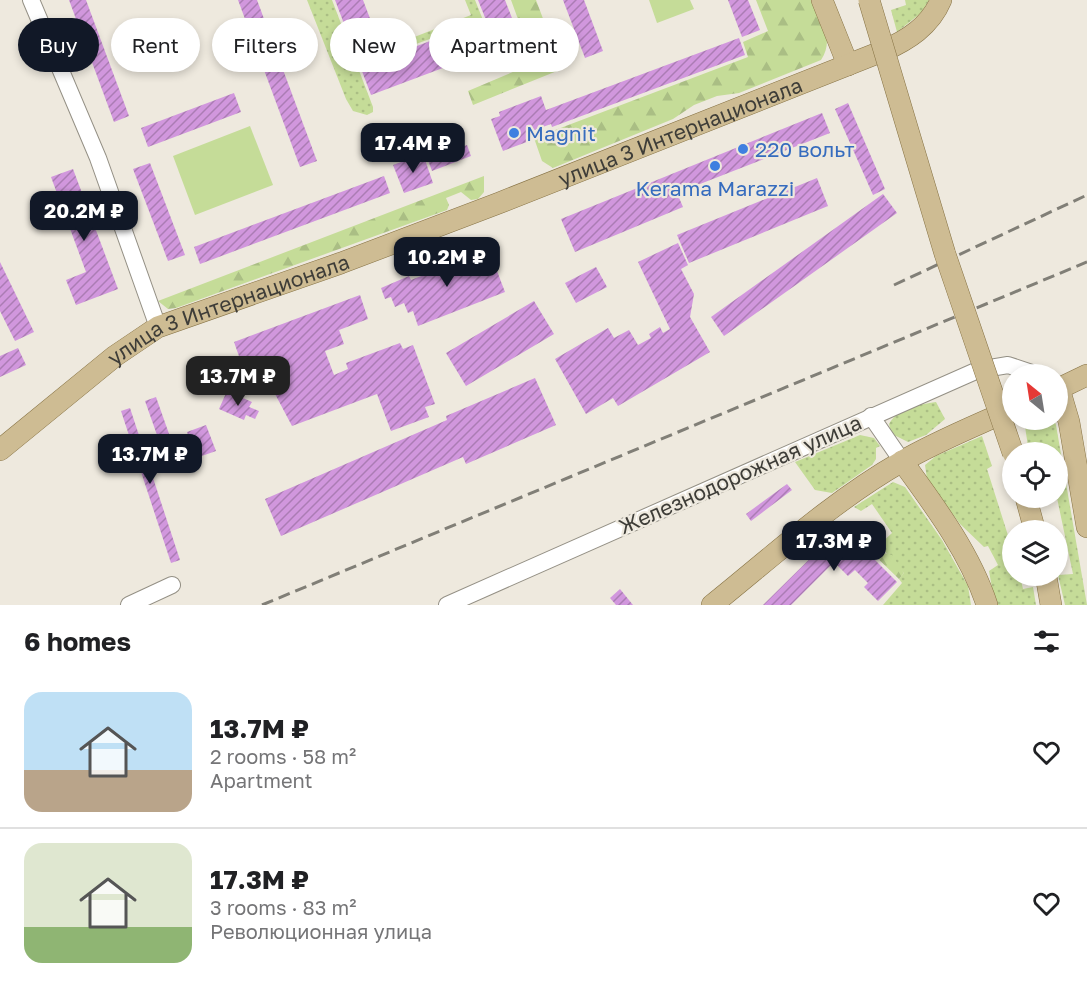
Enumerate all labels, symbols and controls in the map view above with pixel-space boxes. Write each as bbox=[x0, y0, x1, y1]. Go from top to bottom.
chip: Buy bbox=[18, 18, 99, 72]
chip: Rent bbox=[111, 18, 200, 72]
chip: Filters bbox=[212, 18, 318, 72]
chip: New bbox=[330, 18, 417, 72]
chip: Apartment bbox=[429, 18, 579, 72]
street label: улица 3 Интернационала bbox=[554, 71, 806, 191]
place label: Magnit bbox=[526, 120, 596, 146]
pin: 17.4M ₽ bbox=[358, 123, 468, 174]
marker: Magnit bbox=[507, 126, 521, 140]
text: 17.4M ₽ bbox=[375, 130, 451, 154]
place label: 220 вольт bbox=[755, 136, 854, 162]
marker: 220 вольт bbox=[736, 142, 750, 156]
marker: Kerama Marazzi bbox=[708, 159, 722, 173]
place label: Kerama Marazzi bbox=[636, 175, 794, 201]
pin: 20.2M ₽ bbox=[29, 191, 139, 242]
text: 20.2M ₽ bbox=[44, 198, 124, 222]
pin: 10.2M ₽ bbox=[392, 237, 502, 288]
text: 10.2M ₽ bbox=[408, 244, 486, 268]
street label: улица 3 Интернационала bbox=[102, 248, 353, 370]
pin: 13.7M ₽ bbox=[183, 356, 293, 407]
text: 13.7M ₽ bbox=[200, 363, 276, 387]
north arrow bbox=[1002, 364, 1068, 430]
map controls bbox=[1002, 364, 1068, 586]
street label: Железнодорожная улица bbox=[615, 409, 865, 539]
pin: 13.7M ₽ bbox=[95, 434, 205, 485]
text: 13.7M ₽ bbox=[112, 441, 188, 465]
button: locate bbox=[1002, 442, 1068, 508]
button: layers bbox=[1002, 520, 1068, 586]
pin: 17.3M ₽ bbox=[779, 521, 889, 572]
text: 17.3M ₽ bbox=[796, 528, 872, 552]
icon: filters bbox=[1030, 625, 1063, 658]
text: 6 homes bbox=[24, 626, 131, 657]
text: 13.7M ₽ bbox=[210, 713, 309, 744]
icon: home bbox=[72, 716, 144, 788]
icon: heart bbox=[1030, 736, 1063, 769]
text: 2 rooms · 58 m² bbox=[210, 744, 356, 768]
text: Apartment bbox=[210, 768, 313, 792]
text: 17.3M ₽ bbox=[210, 864, 309, 895]
icon: home bbox=[72, 867, 144, 939]
icon: heart bbox=[1030, 887, 1063, 920]
text: 3 rooms · 83 m² bbox=[210, 895, 356, 919]
text: Революционная улица bbox=[210, 919, 432, 943]

